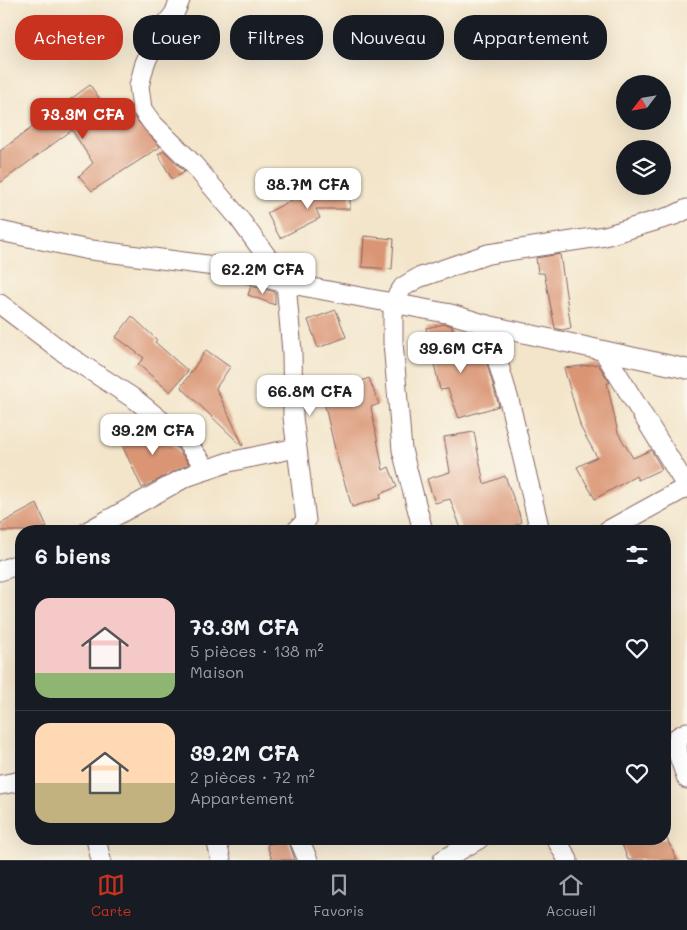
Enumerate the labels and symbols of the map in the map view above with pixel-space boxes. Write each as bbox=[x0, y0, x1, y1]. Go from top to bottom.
north arrow bbox=[616, 75, 671, 130]
pin: 73.3M CFA bbox=[26, 98, 140, 140]
pin: 38.7M CFA bbox=[251, 168, 365, 210]
pin: 62.2M CFA bbox=[206, 252, 320, 295]
pin: 39.6M CFA bbox=[404, 332, 518, 374]
pin: 66.8M CFA bbox=[253, 374, 367, 417]
pin: 39.2M CFA bbox=[96, 414, 210, 456]

